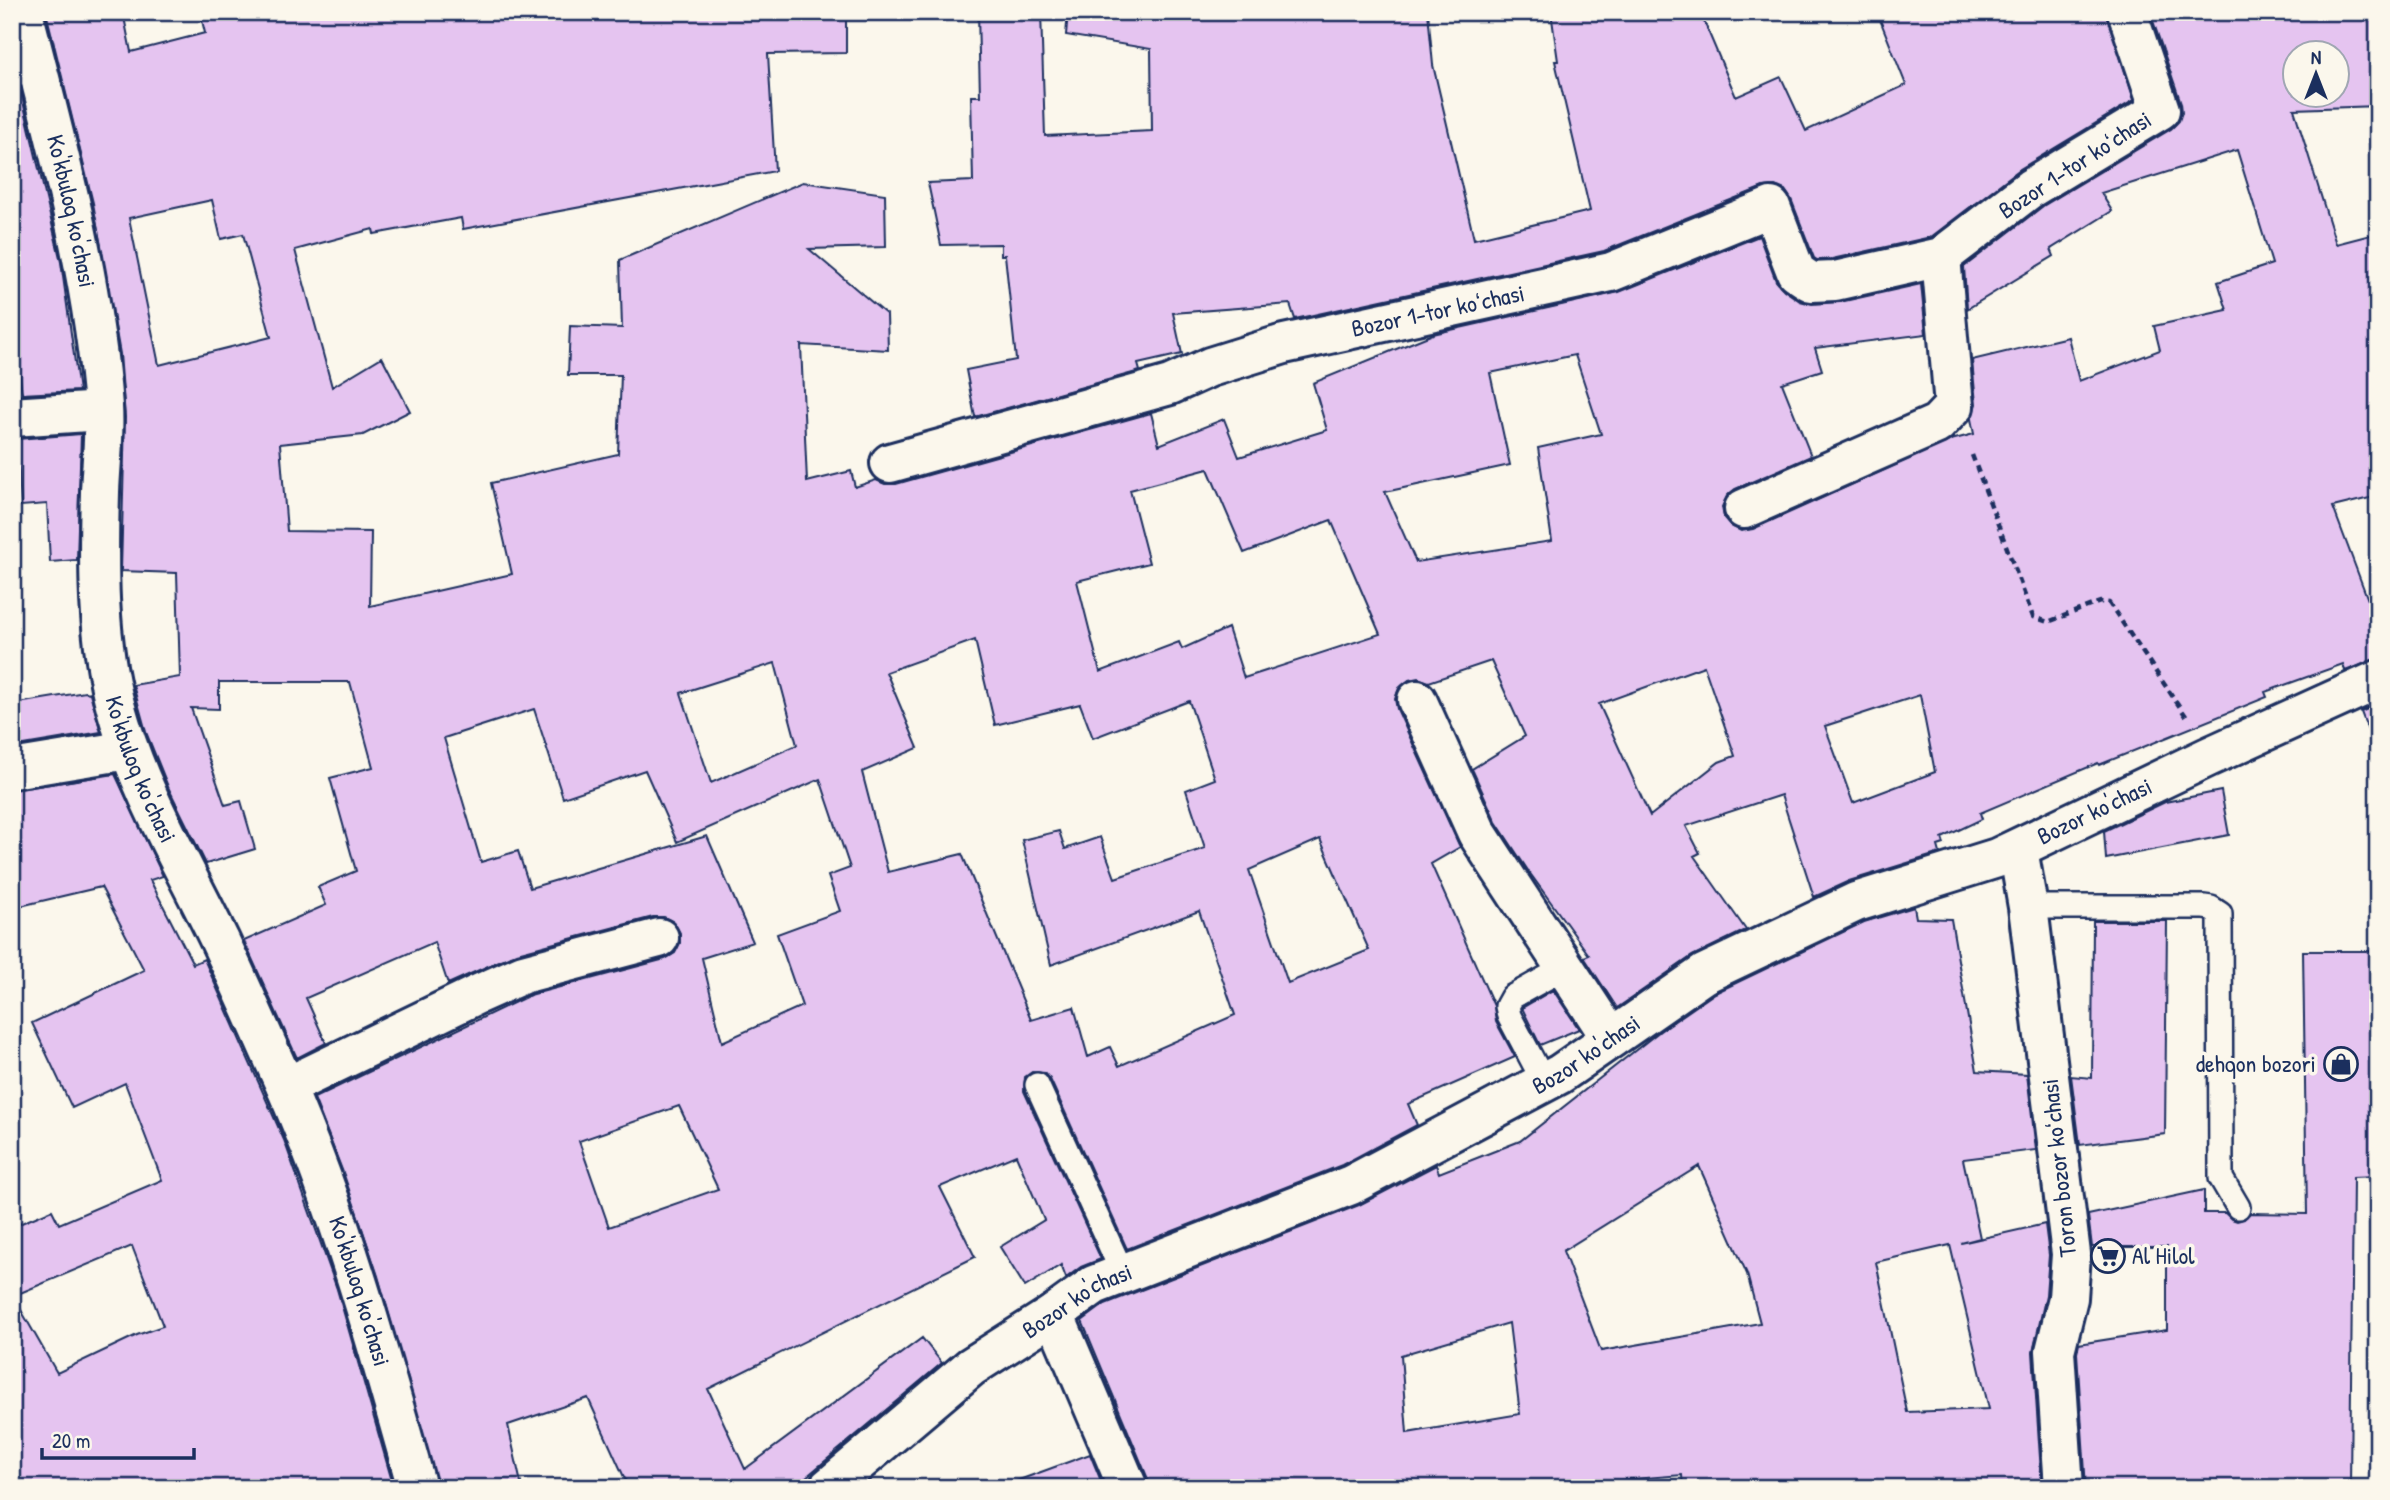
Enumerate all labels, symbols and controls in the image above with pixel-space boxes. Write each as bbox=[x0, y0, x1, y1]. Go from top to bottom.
north arrow bbox=[2282, 38, 2352, 108]
text: N bbox=[2311, 44, 2321, 70]
street label: Bozor 1-tor koʻchasi bbox=[1992, 103, 2157, 226]
street label: Ko'kbuloq ko'chasi bbox=[40, 131, 104, 290]
street label: Bozor 1-tor koʻchasi bbox=[1348, 276, 1527, 344]
street label: Ko'kbuloq ko'chasi bbox=[98, 692, 185, 848]
street label: Bozor ko'chasi bbox=[2031, 769, 2157, 852]
street label: Bozor ko'chasi bbox=[1526, 1006, 1646, 1101]
shop icon: dehqon bozori bbox=[2322, 1045, 2360, 1083]
place label: dehqon bozori bbox=[2196, 1047, 2316, 1079]
street label: Toron bozor koʻchasi bbox=[2033, 1078, 2083, 1259]
street label: Ko'kbuloq ko'chasi bbox=[322, 1212, 399, 1370]
supermarket icon: Al Hilol bbox=[2089, 1237, 2127, 1275]
place label: Al Hilol bbox=[2132, 1239, 2195, 1271]
street label: Bozor ko'chasi bbox=[1016, 1255, 1136, 1345]
scale bar bbox=[42, 1416, 194, 1460]
text: 20 m bbox=[52, 1426, 90, 1455]

